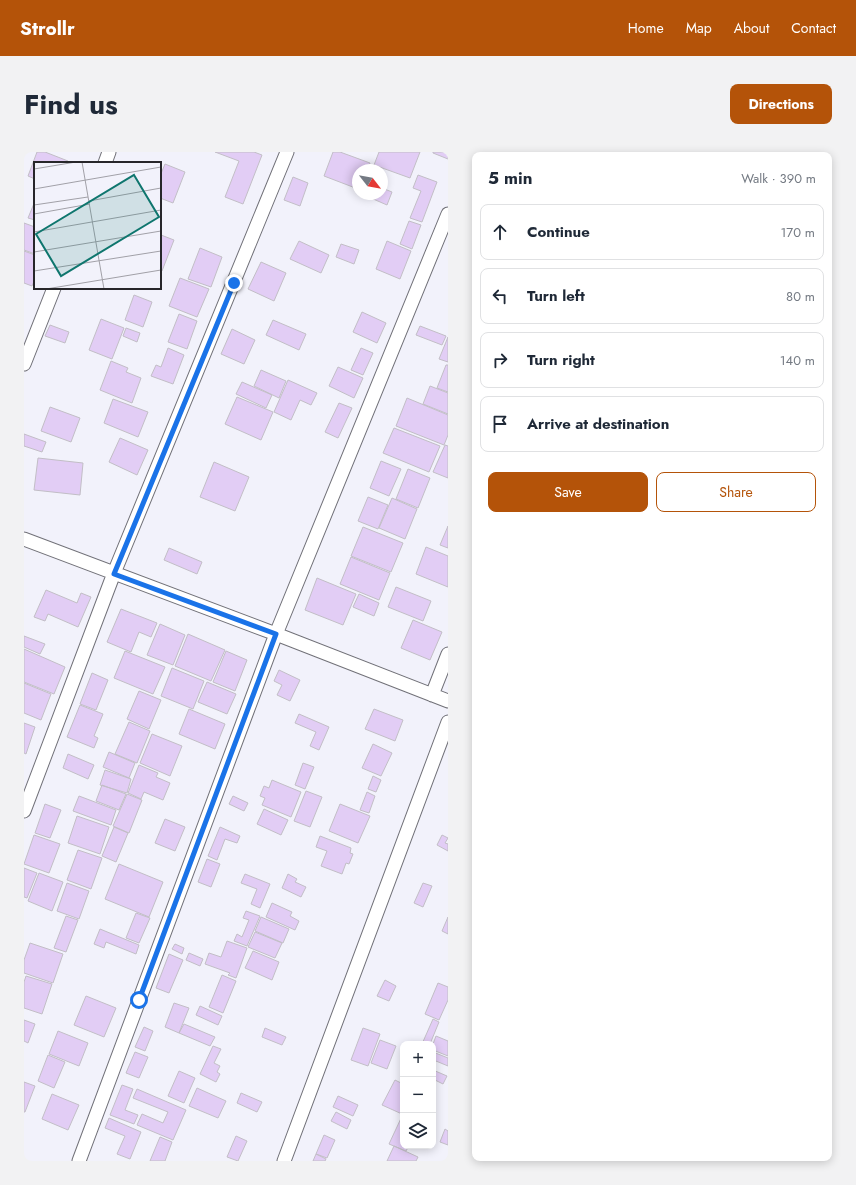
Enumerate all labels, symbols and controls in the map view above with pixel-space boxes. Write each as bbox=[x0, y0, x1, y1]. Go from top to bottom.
text: Strollr bbox=[20, 15, 75, 42]
text: Home bbox=[628, 18, 664, 38]
text: Map bbox=[686, 18, 712, 38]
text: About bbox=[734, 18, 769, 38]
text: Contact bbox=[791, 18, 836, 38]
text: Find us bbox=[24, 84, 118, 125]
button: Directions bbox=[730, 84, 832, 124]
inset map bbox=[34, 162, 161, 289]
north arrow bbox=[352, 164, 388, 200]
text: 5 min bbox=[488, 166, 532, 190]
text: Walk · 390 m bbox=[741, 169, 816, 188]
icon: ahead bbox=[489, 221, 511, 243]
text: Continue bbox=[527, 221, 590, 243]
text: 170 m bbox=[780, 223, 815, 242]
route end bbox=[225, 274, 243, 292]
icon: left bbox=[489, 285, 511, 307]
text: Turn left bbox=[527, 285, 585, 307]
text: 80 m bbox=[786, 287, 815, 306]
icon: right bbox=[489, 349, 511, 371]
text: Turn right bbox=[527, 349, 595, 371]
text: 140 m bbox=[780, 351, 815, 370]
icon: arrive bbox=[489, 413, 511, 435]
text: Arrive at destination bbox=[527, 413, 669, 435]
button: Save bbox=[488, 472, 648, 512]
button: Share bbox=[656, 472, 816, 512]
route start bbox=[130, 991, 148, 1009]
map controls bbox=[400, 1041, 436, 1149]
button: + bbox=[400, 1041, 436, 1077]
button: − bbox=[400, 1077, 436, 1113]
button: layers bbox=[400, 1113, 436, 1149]

